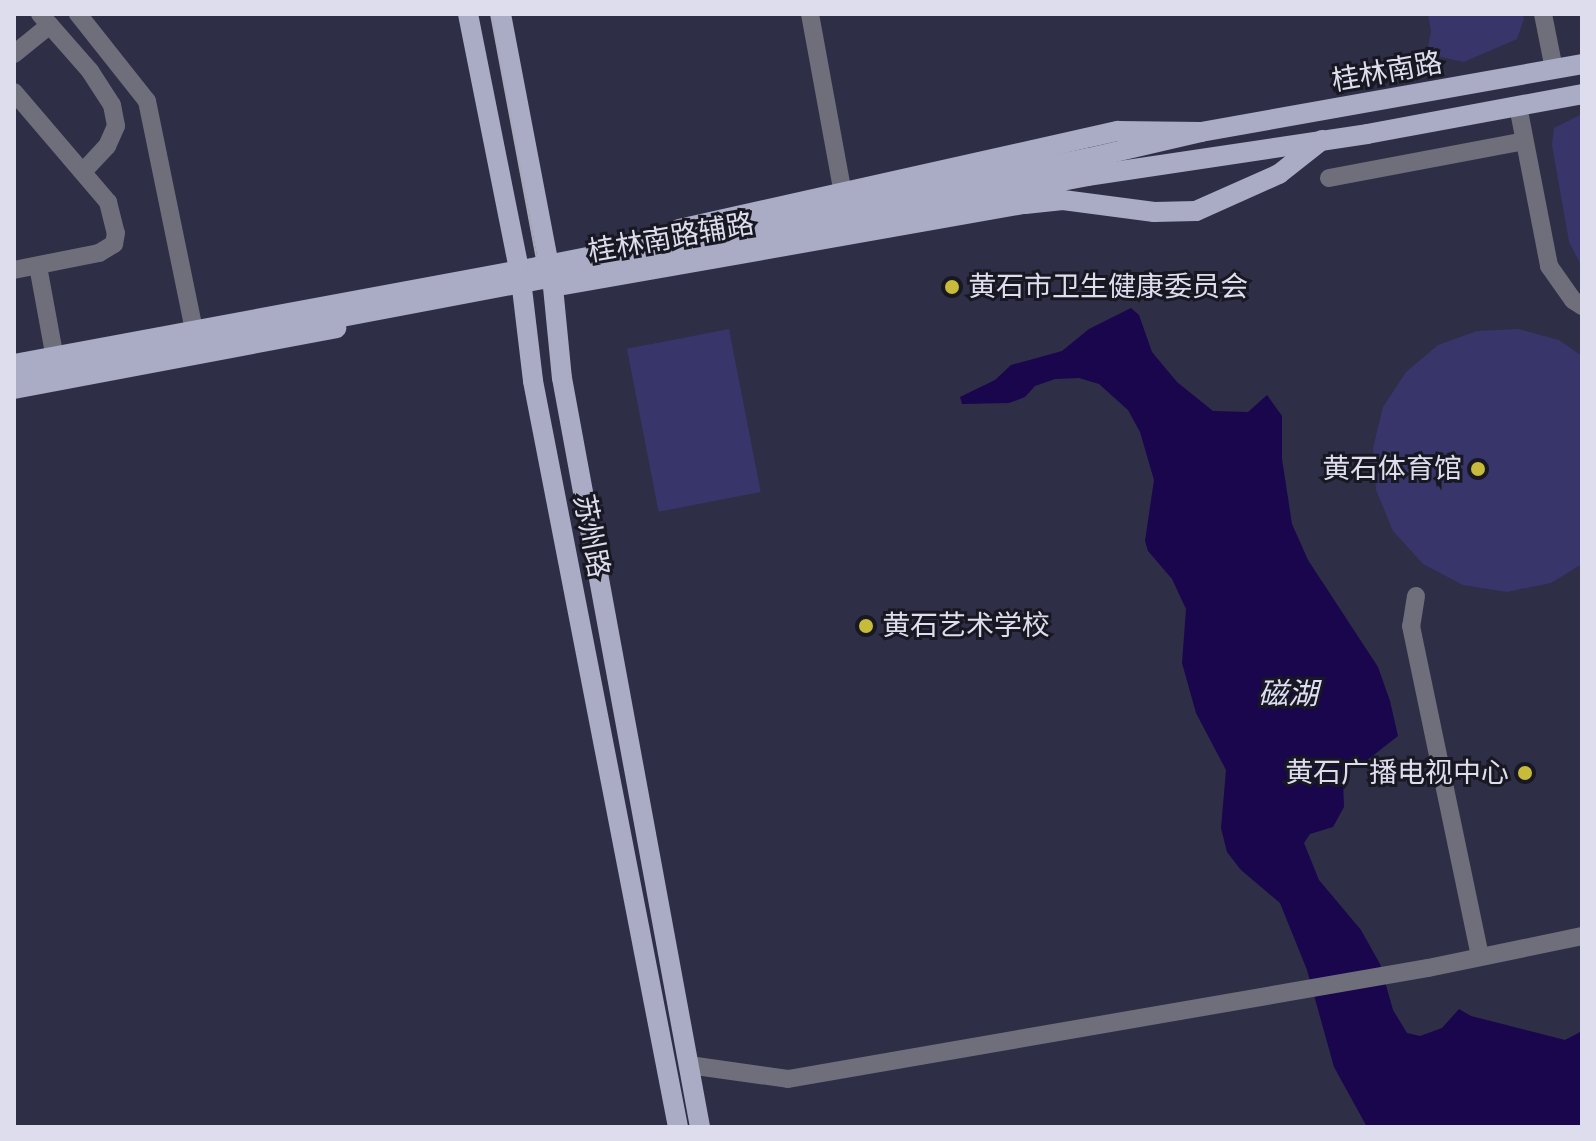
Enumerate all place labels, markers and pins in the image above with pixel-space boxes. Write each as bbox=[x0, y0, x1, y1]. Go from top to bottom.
place label: 黄石市卫生健康委员会 bbox=[968, 270, 1248, 304]
marker: 黄石市卫生健康委员会 bbox=[943, 278, 961, 296]
place label: 黄石体育馆 bbox=[1322, 452, 1462, 486]
marker: 黄石体育馆 bbox=[1469, 460, 1487, 478]
place label: 黄石艺术学校 bbox=[882, 609, 1050, 643]
marker: 黄石艺术学校 bbox=[857, 617, 875, 635]
place label: 黄石广播电视中心 bbox=[1285, 756, 1509, 790]
marker: 黄石广播电视中心 bbox=[1516, 764, 1534, 782]

